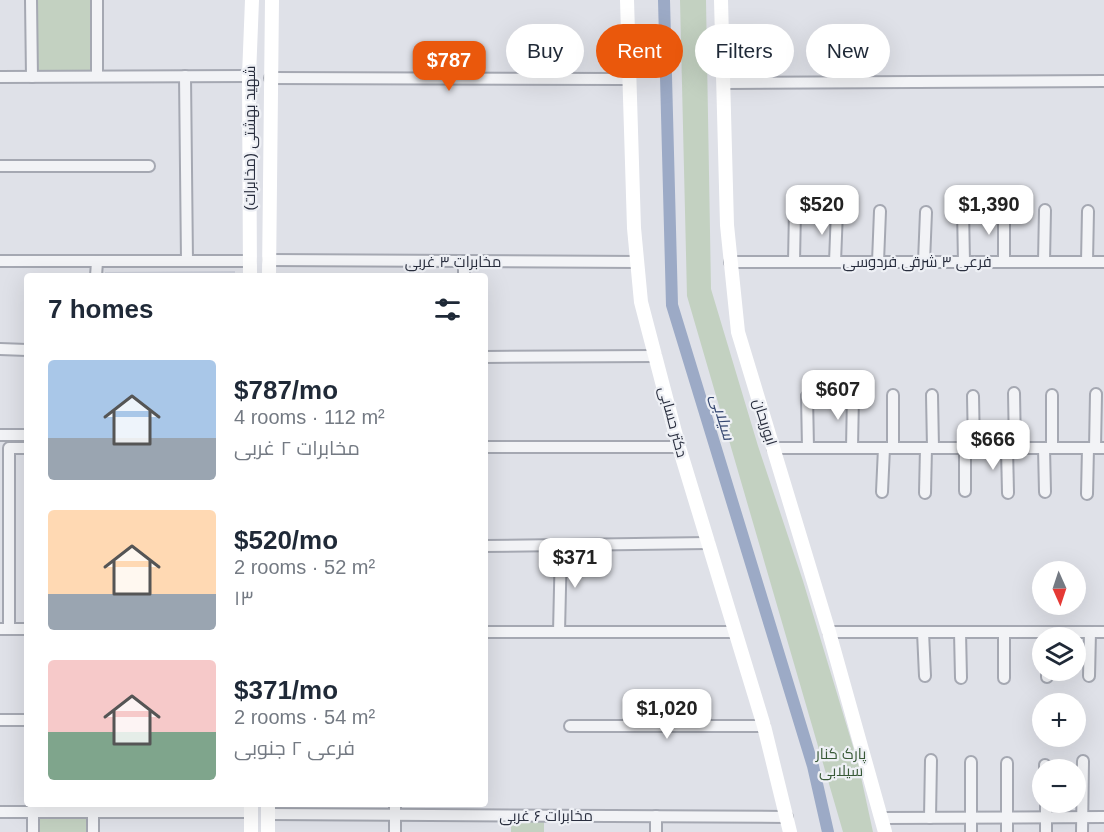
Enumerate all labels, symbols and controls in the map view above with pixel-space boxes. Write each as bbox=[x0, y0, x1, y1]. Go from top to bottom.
chip: Buy bbox=[506, 24, 584, 78]
chip: Rent bbox=[596, 24, 683, 78]
chip: Filters bbox=[695, 24, 794, 78]
chip: New bbox=[806, 24, 890, 78]
pin: $787 bbox=[413, 41, 485, 92]
text: $787 bbox=[427, 49, 471, 71]
street label: شهید بهشتی (مخابرات) bbox=[241, 65, 260, 211]
pin: $520 bbox=[786, 185, 858, 236]
pin: $1,390 bbox=[940, 185, 1038, 236]
text: $520 bbox=[800, 193, 844, 215]
text: $1,390 bbox=[958, 193, 1020, 215]
street label: مخابرات ۳ غربی bbox=[405, 253, 501, 272]
street label: فرعی ۳ شرقی فردوسی bbox=[842, 253, 992, 272]
icon: filters bbox=[431, 293, 464, 326]
text: 7 homes bbox=[48, 294, 154, 324]
pin: $607 bbox=[802, 370, 874, 421]
text: $787/mo bbox=[234, 375, 338, 405]
text: $607 bbox=[816, 378, 860, 400]
icon: home bbox=[96, 384, 168, 456]
street label: دکتر حسابی bbox=[654, 385, 691, 460]
water label: سیلابی bbox=[707, 392, 738, 443]
street label: ابوریحان bbox=[748, 396, 781, 448]
text: 4 rooms · 112 m² bbox=[234, 406, 385, 428]
pin: $666 bbox=[957, 420, 1029, 471]
text: $666 bbox=[971, 428, 1015, 450]
text: مخابرات ۲ غربی bbox=[234, 437, 360, 459]
text: $520/mo bbox=[234, 525, 338, 555]
icon: home bbox=[96, 534, 168, 606]
pin: $371 bbox=[539, 538, 611, 589]
text: $371 bbox=[553, 546, 597, 568]
text: 2 rooms · 52 m² bbox=[234, 556, 375, 578]
north arrow bbox=[1032, 561, 1086, 615]
map controls bbox=[1032, 561, 1086, 813]
text: ۱۳ bbox=[234, 587, 254, 609]
button: layers bbox=[1032, 627, 1086, 681]
text: $371/mo bbox=[234, 675, 338, 705]
icon: home bbox=[96, 684, 168, 756]
pin: $1,020 bbox=[618, 689, 716, 740]
button: + bbox=[1032, 693, 1086, 747]
text: $1,020 bbox=[636, 697, 698, 719]
text: 2 rooms · 54 m² bbox=[234, 706, 375, 728]
text: فرعی ۲ جنوبی bbox=[234, 737, 355, 759]
park label: پارک کنار سیلابی bbox=[815, 745, 866, 781]
button: − bbox=[1032, 759, 1086, 813]
street label: مخابرات ۶ غربی bbox=[499, 807, 593, 826]

